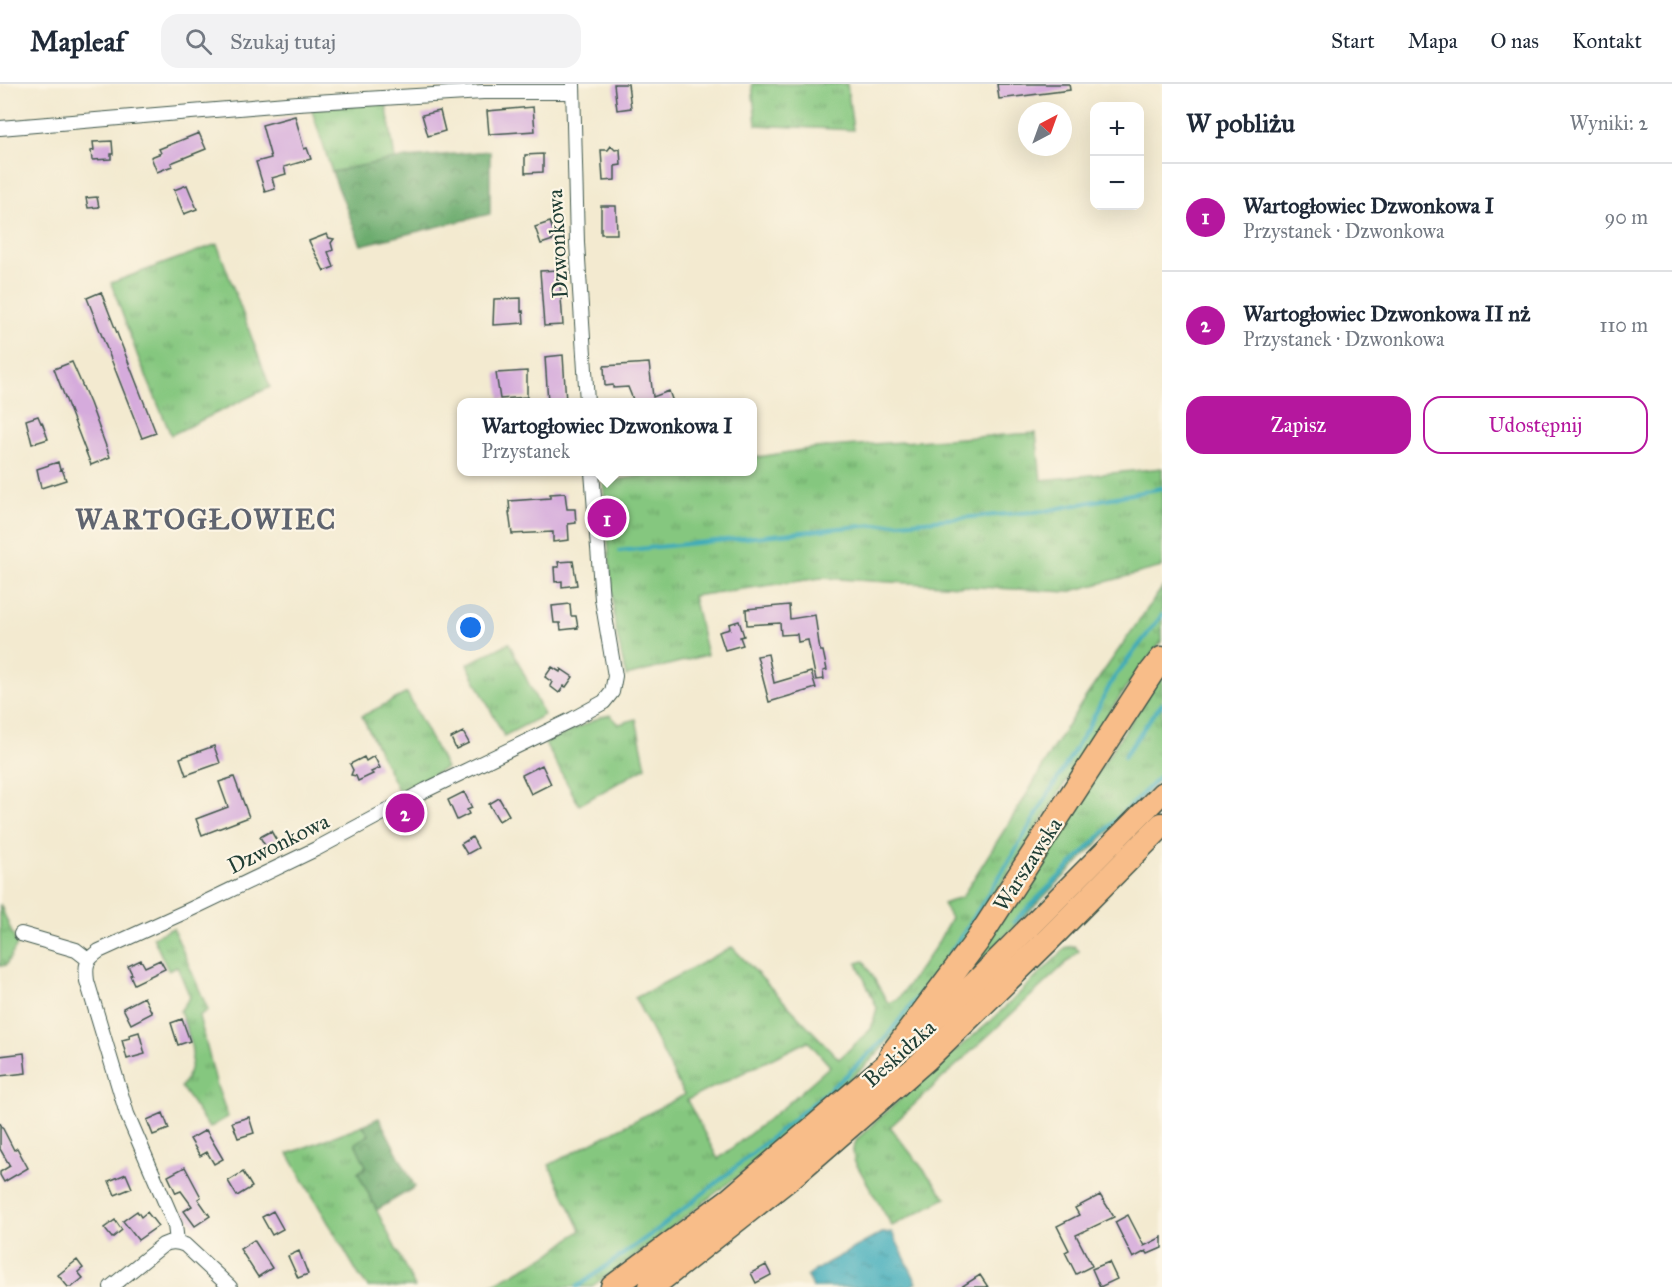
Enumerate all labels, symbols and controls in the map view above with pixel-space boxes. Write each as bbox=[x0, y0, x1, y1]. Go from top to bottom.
search box bbox=[161, 14, 581, 68]
text: Mapleaf bbox=[30, 24, 125, 59]
icon: search bbox=[182, 25, 215, 58]
text: Szukaj tutaj bbox=[230, 28, 336, 55]
text: Start bbox=[1331, 28, 1375, 54]
text: Mapa bbox=[1408, 28, 1458, 54]
text: O nas bbox=[1491, 28, 1539, 54]
text: Kontakt bbox=[1572, 28, 1642, 54]
north arrow bbox=[1018, 102, 1072, 156]
map controls bbox=[1090, 102, 1144, 210]
button: + bbox=[1090, 102, 1144, 156]
text: W pobliżu bbox=[1186, 107, 1295, 139]
text: Wyniki: 2 bbox=[1570, 111, 1648, 135]
button: − bbox=[1090, 156, 1144, 210]
street label: Dzwonkowa bbox=[541, 188, 574, 299]
text: Wartogłowiec Dzwonkowa I bbox=[1243, 192, 1494, 219]
text: 1 bbox=[1202, 205, 1209, 229]
text: 90 m bbox=[1605, 205, 1648, 229]
text: Przystanek · Dzwonkowa bbox=[1243, 219, 1444, 243]
text: Wartogłowiec Dzwonkowa II nż bbox=[1243, 300, 1530, 327]
text: 2 bbox=[1201, 313, 1210, 337]
text: 110 m bbox=[1600, 313, 1648, 337]
text: Przystanek · Dzwonkowa bbox=[1243, 327, 1444, 351]
button: Zapisz bbox=[1186, 396, 1411, 454]
button: Udostępnij bbox=[1423, 396, 1648, 454]
popup bbox=[457, 398, 757, 476]
text: Wartogłowiec Dzwonkowa I bbox=[481, 412, 733, 439]
text: Przystanek bbox=[481, 439, 570, 463]
pin: 1 bbox=[588, 496, 626, 540]
district label: WARTOGŁOWIEC bbox=[75, 502, 337, 537]
your location bbox=[456, 613, 485, 642]
pin: 2 bbox=[386, 790, 424, 836]
street label: Dzwonkowa bbox=[223, 807, 334, 880]
street label: Warszawska bbox=[987, 812, 1068, 916]
street label: Beskidzka bbox=[857, 1013, 942, 1093]

